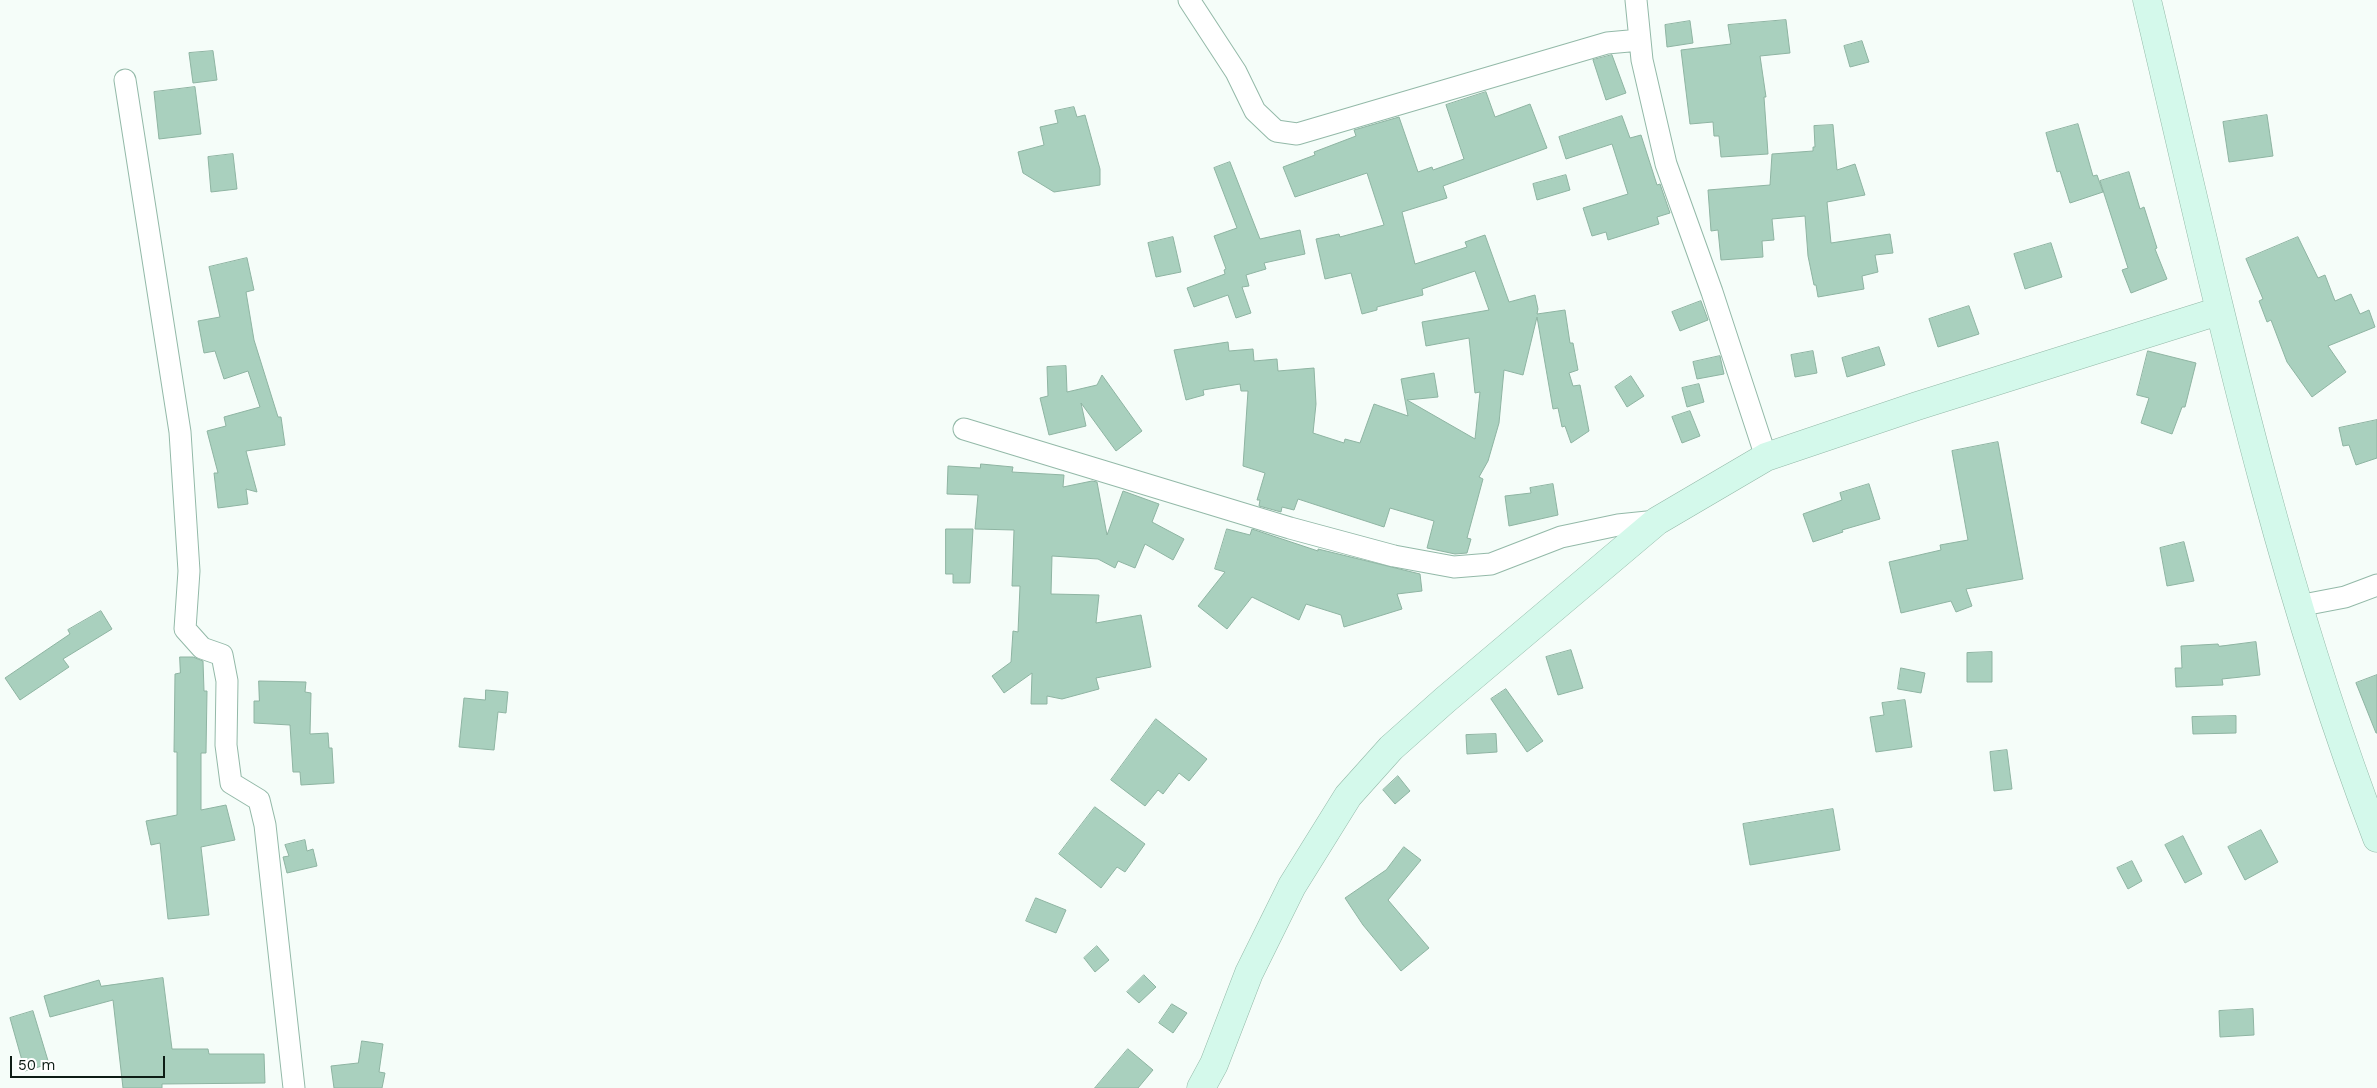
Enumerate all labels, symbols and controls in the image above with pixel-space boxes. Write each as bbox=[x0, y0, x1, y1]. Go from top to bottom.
scale bar bbox=[12, 1046, 168, 1078]
text: 50 m bbox=[18, 1056, 55, 1074]

